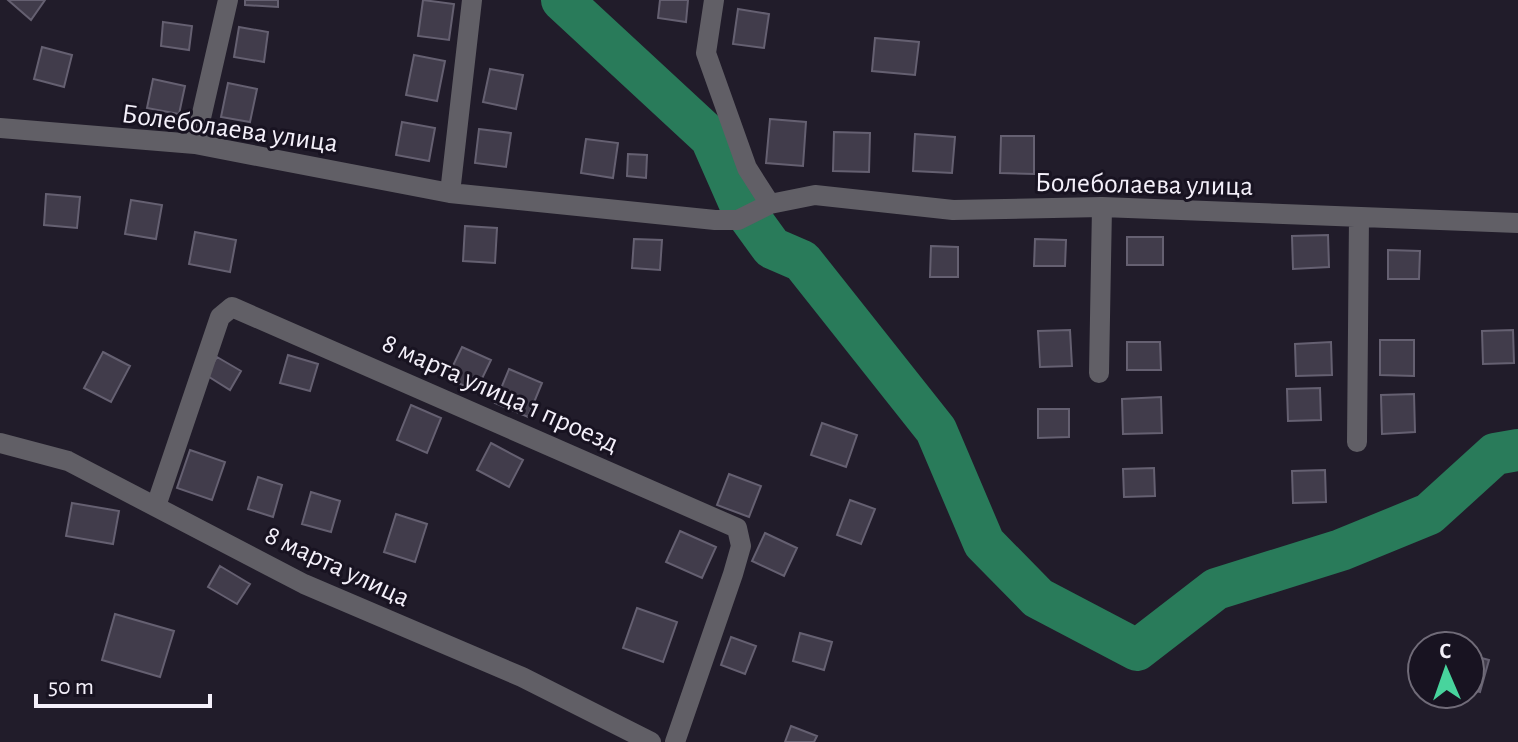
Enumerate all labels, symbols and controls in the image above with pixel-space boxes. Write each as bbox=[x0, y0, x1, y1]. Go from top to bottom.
street label: Болеболаева улица bbox=[120, 100, 340, 158]
street label: Болеболаева улица bbox=[1035, 169, 1254, 201]
street label: 8 марта улица 1 проезд bbox=[378, 329, 623, 459]
street label: 8 марта улица bbox=[261, 521, 414, 613]
north arrow bbox=[1406, 630, 1486, 710]
text: С bbox=[1439, 640, 1452, 662]
scale bar bbox=[36, 658, 210, 708]
text: 50 m bbox=[48, 675, 94, 699]

